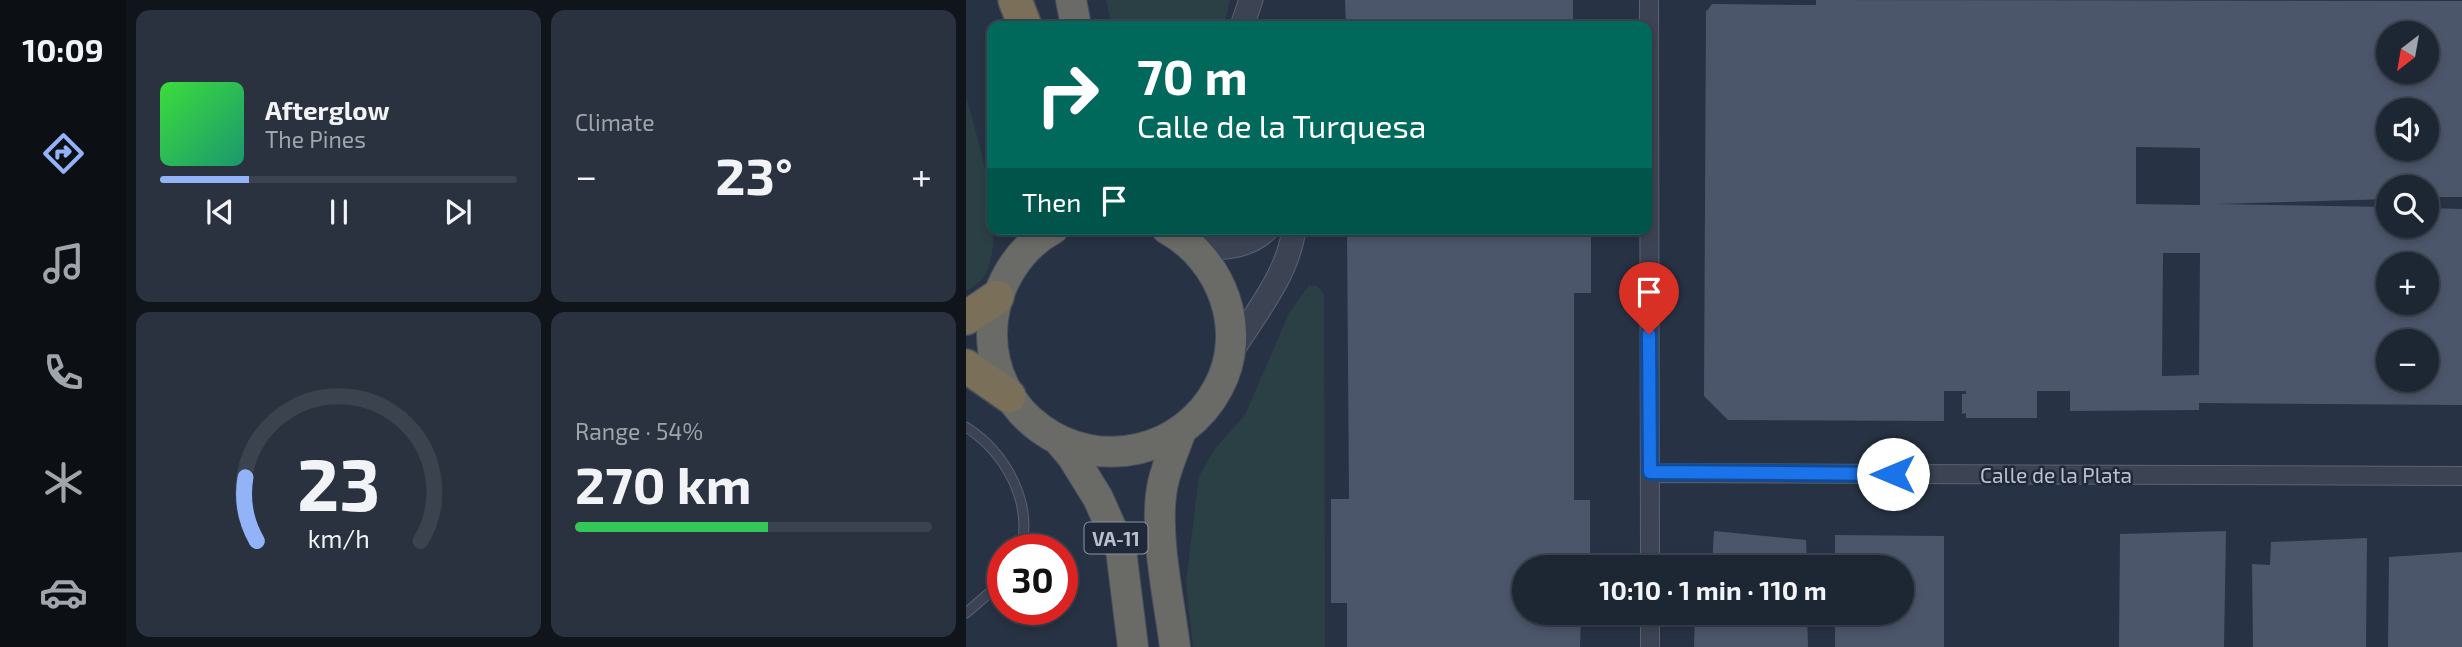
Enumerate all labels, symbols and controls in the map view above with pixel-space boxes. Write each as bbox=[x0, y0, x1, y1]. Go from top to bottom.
north arrow bbox=[2376, 21, 2440, 84]
map controls bbox=[2376, 21, 2439, 392]
text: 10:09 bbox=[22, 30, 104, 68]
text: 70 m bbox=[1137, 46, 1248, 105]
icon: right bbox=[1022, 49, 1113, 140]
text: Afterglow bbox=[265, 94, 390, 125]
button: sound bbox=[2376, 98, 2439, 161]
text: Calle de la Turquesa bbox=[1137, 106, 1426, 144]
text: Climate bbox=[575, 108, 655, 136]
text: The Pines bbox=[265, 125, 366, 153]
icon: directions bbox=[39, 129, 88, 178]
text: 23° bbox=[715, 143, 793, 205]
text: − bbox=[575, 152, 597, 198]
text: + bbox=[911, 152, 932, 198]
button: search bbox=[2376, 175, 2439, 238]
icon: arrive bbox=[1095, 182, 1133, 220]
text: Then bbox=[1022, 186, 1081, 217]
icon: previous bbox=[201, 193, 239, 231]
icon: pause bbox=[320, 193, 358, 231]
icon: next bbox=[439, 193, 477, 231]
icon: music bbox=[39, 239, 88, 288]
button: + bbox=[2376, 252, 2439, 315]
pin bbox=[1619, 262, 1679, 334]
icon: arrive bbox=[1630, 273, 1668, 311]
button: − bbox=[2376, 329, 2439, 392]
icon: phone bbox=[39, 348, 88, 397]
text: Range · 54% bbox=[575, 417, 703, 445]
position arrow bbox=[1856, 437, 1930, 511]
text: 23 bbox=[297, 438, 380, 526]
text: 270 km bbox=[575, 452, 752, 514]
icon: climate bbox=[39, 458, 88, 507]
street label: Calle de la Plata bbox=[1980, 462, 2132, 487]
text: km/h bbox=[307, 522, 370, 552]
road number: VA-11 bbox=[1084, 523, 1148, 554]
speed limit sign: 30 bbox=[987, 534, 1078, 625]
icon: car bbox=[39, 568, 88, 617]
text: 10:10 · 1 min · 110 m bbox=[1599, 574, 1827, 605]

